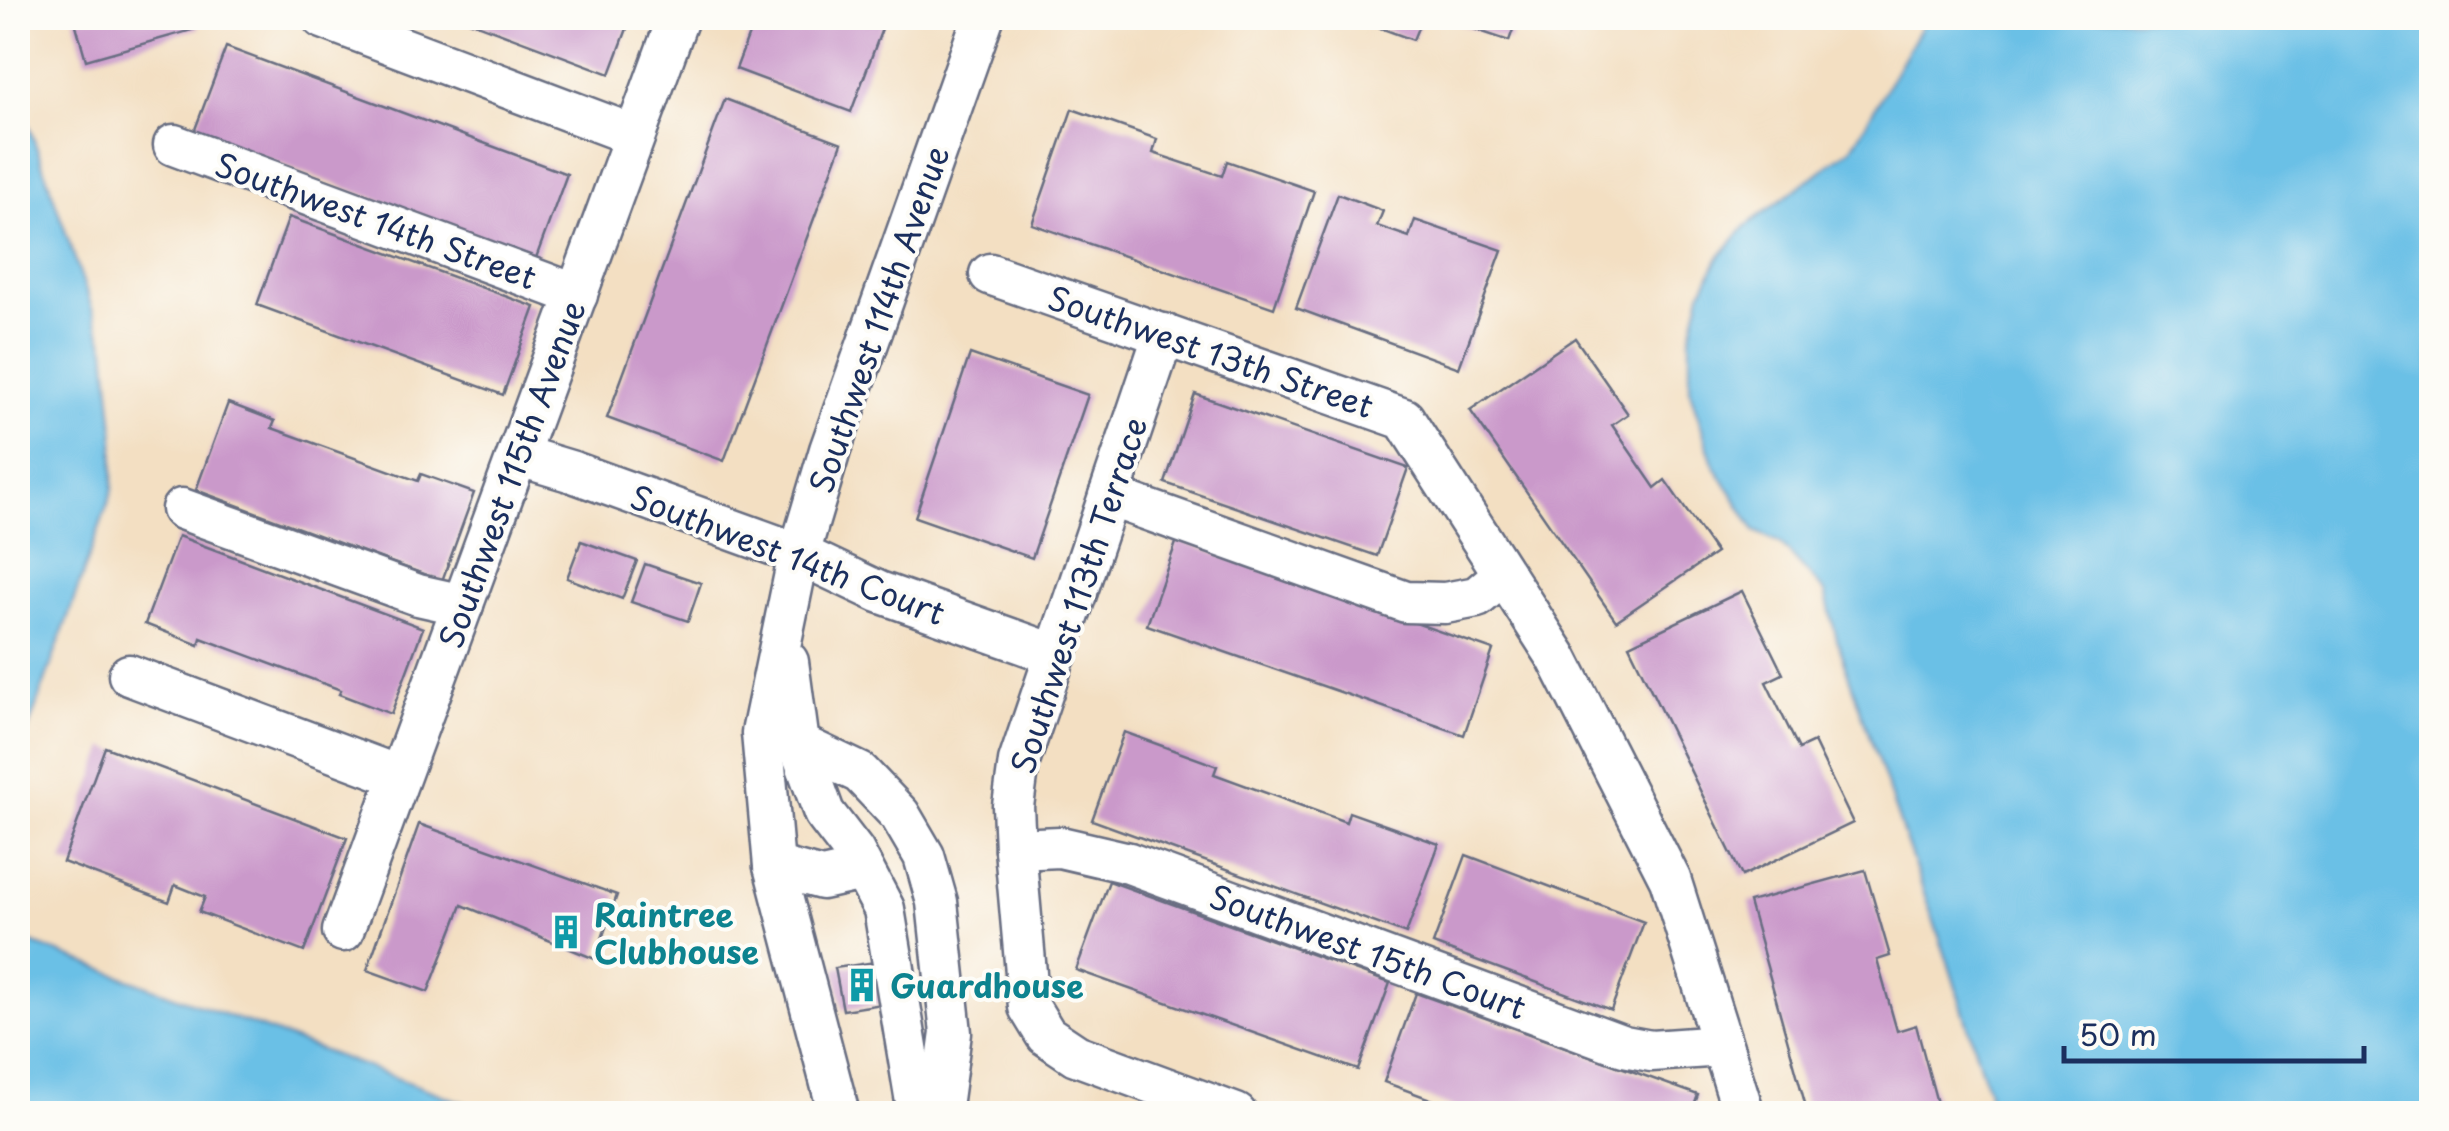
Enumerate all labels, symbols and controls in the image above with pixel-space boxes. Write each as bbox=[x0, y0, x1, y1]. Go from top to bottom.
street label: Southwest 114th Avenue bbox=[796, 139, 960, 499]
street label: Southwest 14th Street bbox=[209, 140, 543, 300]
street label: Southwest 13th Street bbox=[1042, 273, 1380, 429]
street label: Southwest 115th Avenue bbox=[426, 294, 596, 654]
street label: Southwest 113th Terrace bbox=[998, 411, 1158, 779]
street label: Southwest 14th Court bbox=[624, 472, 952, 636]
street label: Southwest 15th Court bbox=[1203, 871, 1533, 1031]
place label: Raintree Clubhouse bbox=[594, 890, 759, 975]
building icon: Raintree Clubhouse bbox=[547, 913, 585, 951]
place label: Guardhouse bbox=[890, 961, 1084, 1009]
building icon: Guardhouse bbox=[843, 966, 881, 1004]
scale bar bbox=[2064, 1001, 2364, 1063]
text: 50 m bbox=[2079, 1011, 2157, 1056]

